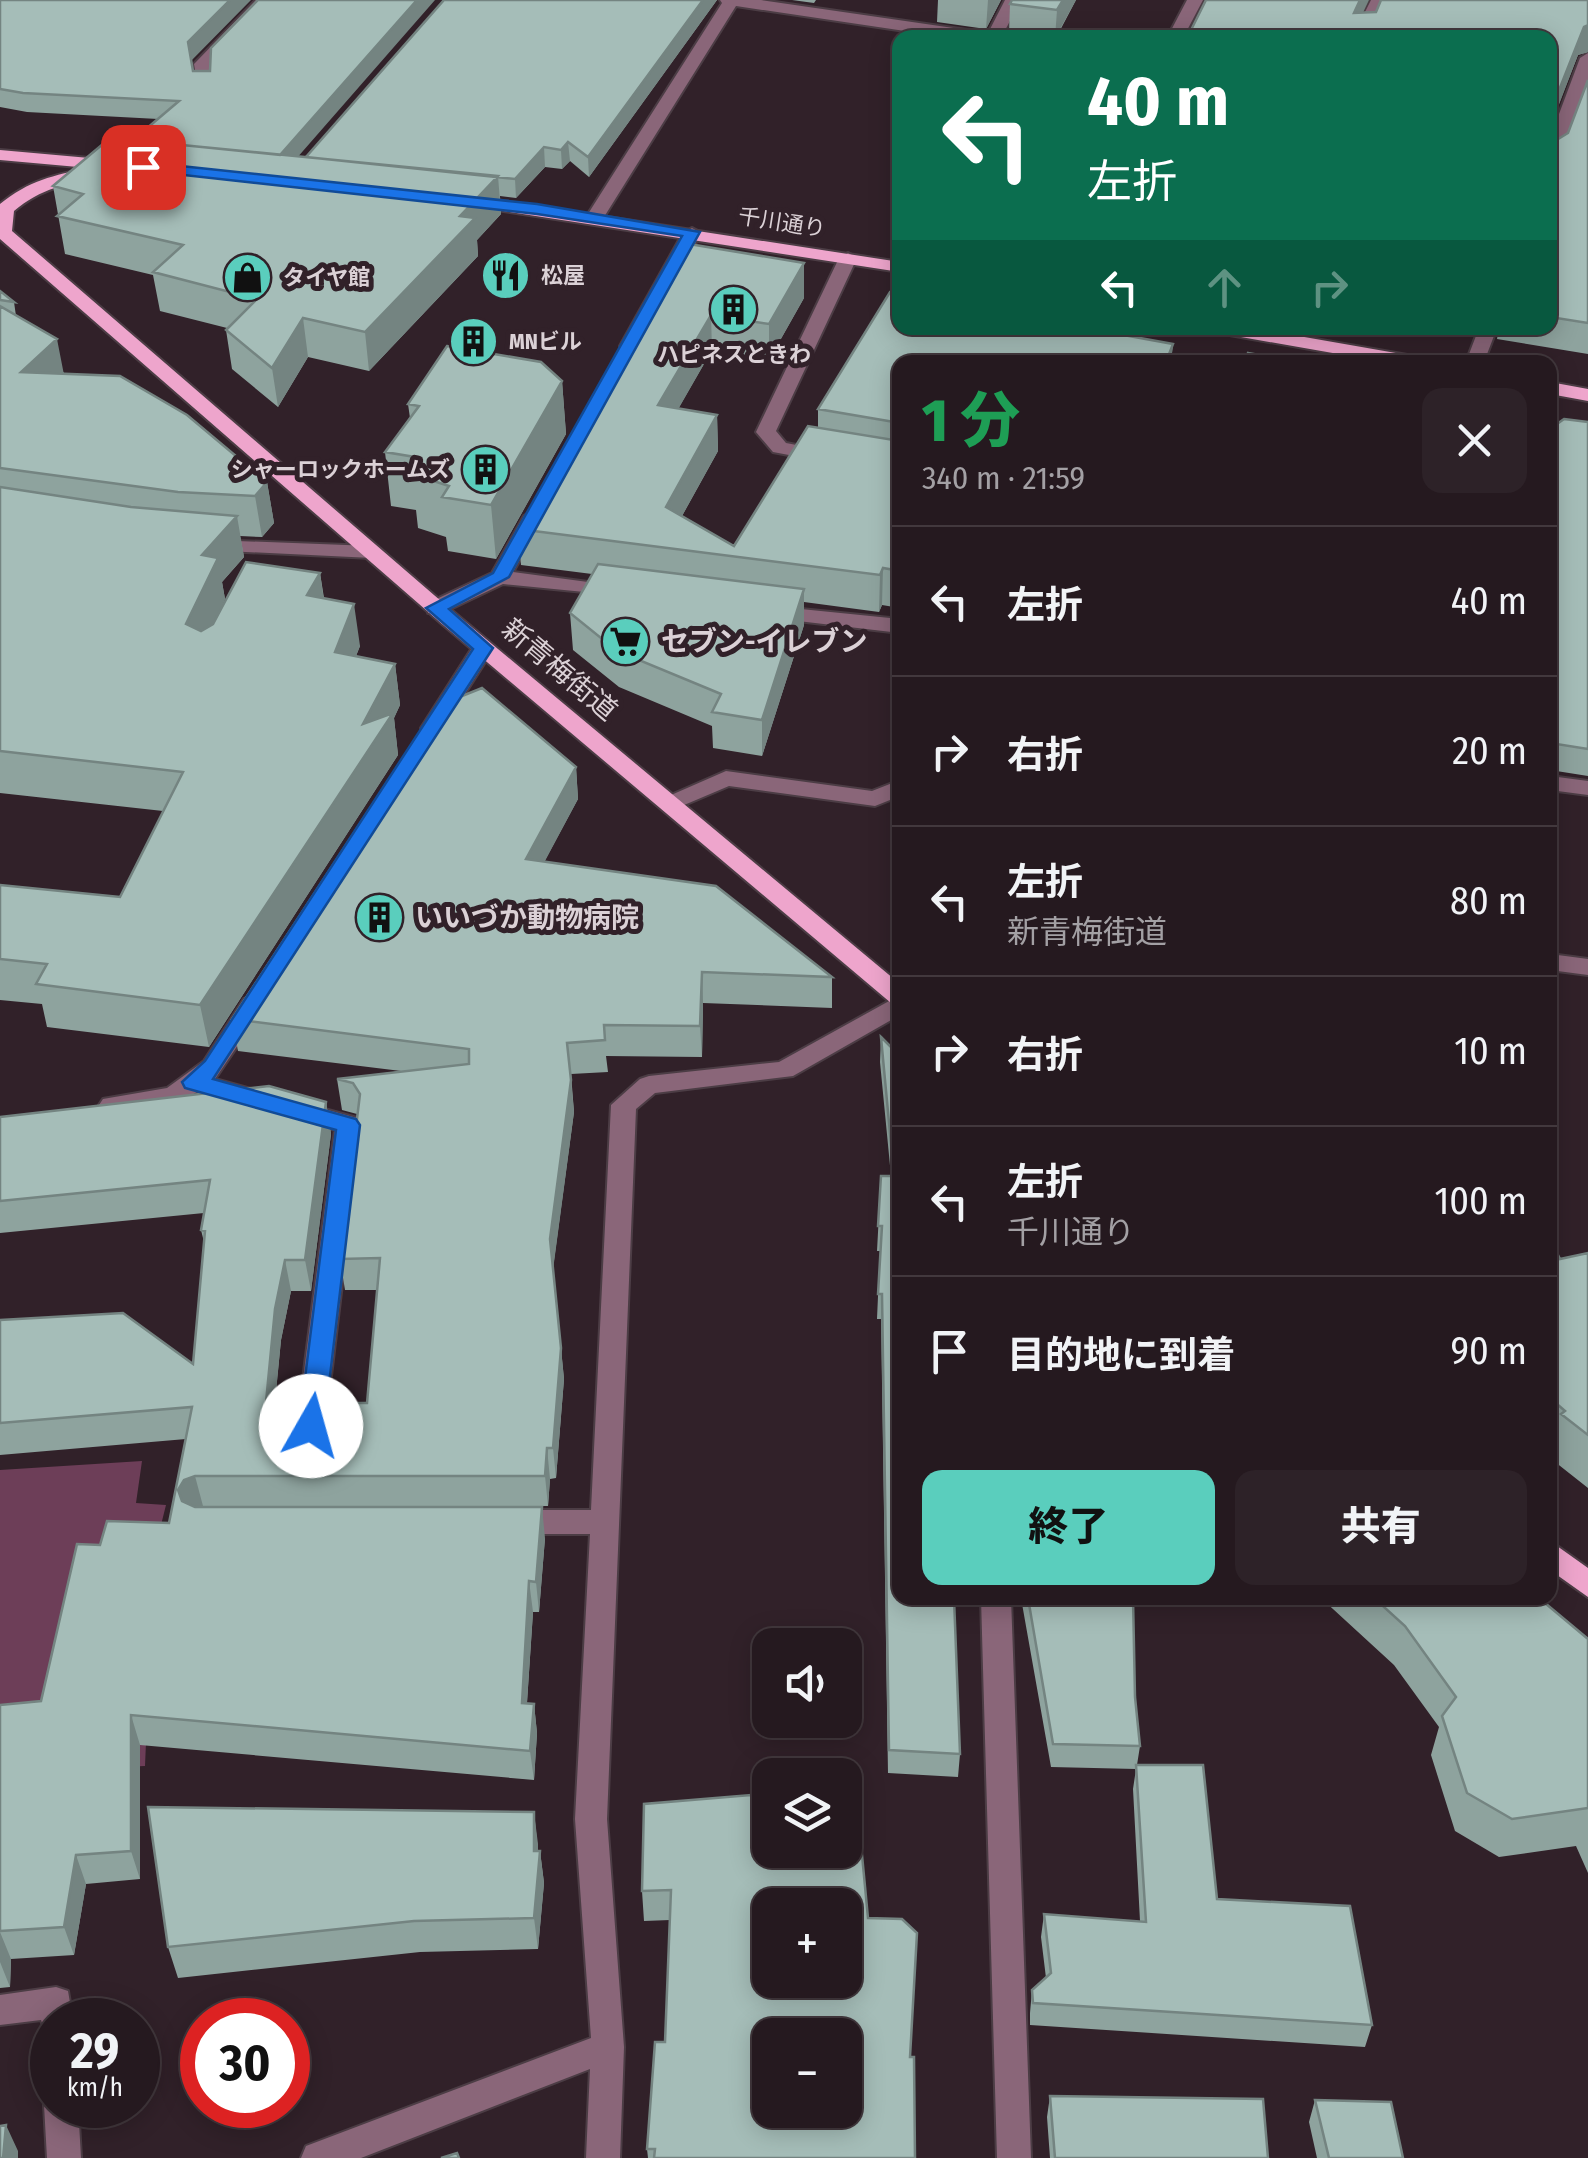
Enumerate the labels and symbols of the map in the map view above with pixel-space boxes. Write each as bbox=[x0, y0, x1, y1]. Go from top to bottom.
pin bbox=[101, 125, 186, 210]
street label: 千川通り bbox=[736, 202, 827, 243]
restaurant icon: 松屋 bbox=[480, 249, 532, 301]
shop icon: タイヤ館 bbox=[222, 251, 274, 303]
place label: 松屋 bbox=[541, 262, 585, 289]
place label: タイヤ館 bbox=[283, 264, 370, 291]
building icon: ハピネスときわ bbox=[708, 284, 760, 336]
building icon: MNビル bbox=[448, 315, 500, 367]
place label: MNビル bbox=[509, 328, 582, 355]
place label: ハピネスときわ bbox=[657, 341, 811, 368]
building icon: シャーロックホームズ bbox=[459, 443, 511, 495]
place label: シャーロックホームズ bbox=[231, 456, 450, 483]
street label: 新青梅街道 bbox=[495, 612, 624, 727]
supermarket icon: セブン-イレブン bbox=[600, 615, 652, 667]
place label: セブン-イレブン bbox=[661, 625, 868, 658]
building icon: いいづか動物病院 bbox=[354, 891, 406, 943]
place label: いいづか動物病院 bbox=[415, 901, 639, 934]
position arrow bbox=[259, 1374, 363, 1478]
speed limit sign: 30 bbox=[180, 1998, 310, 2128]

